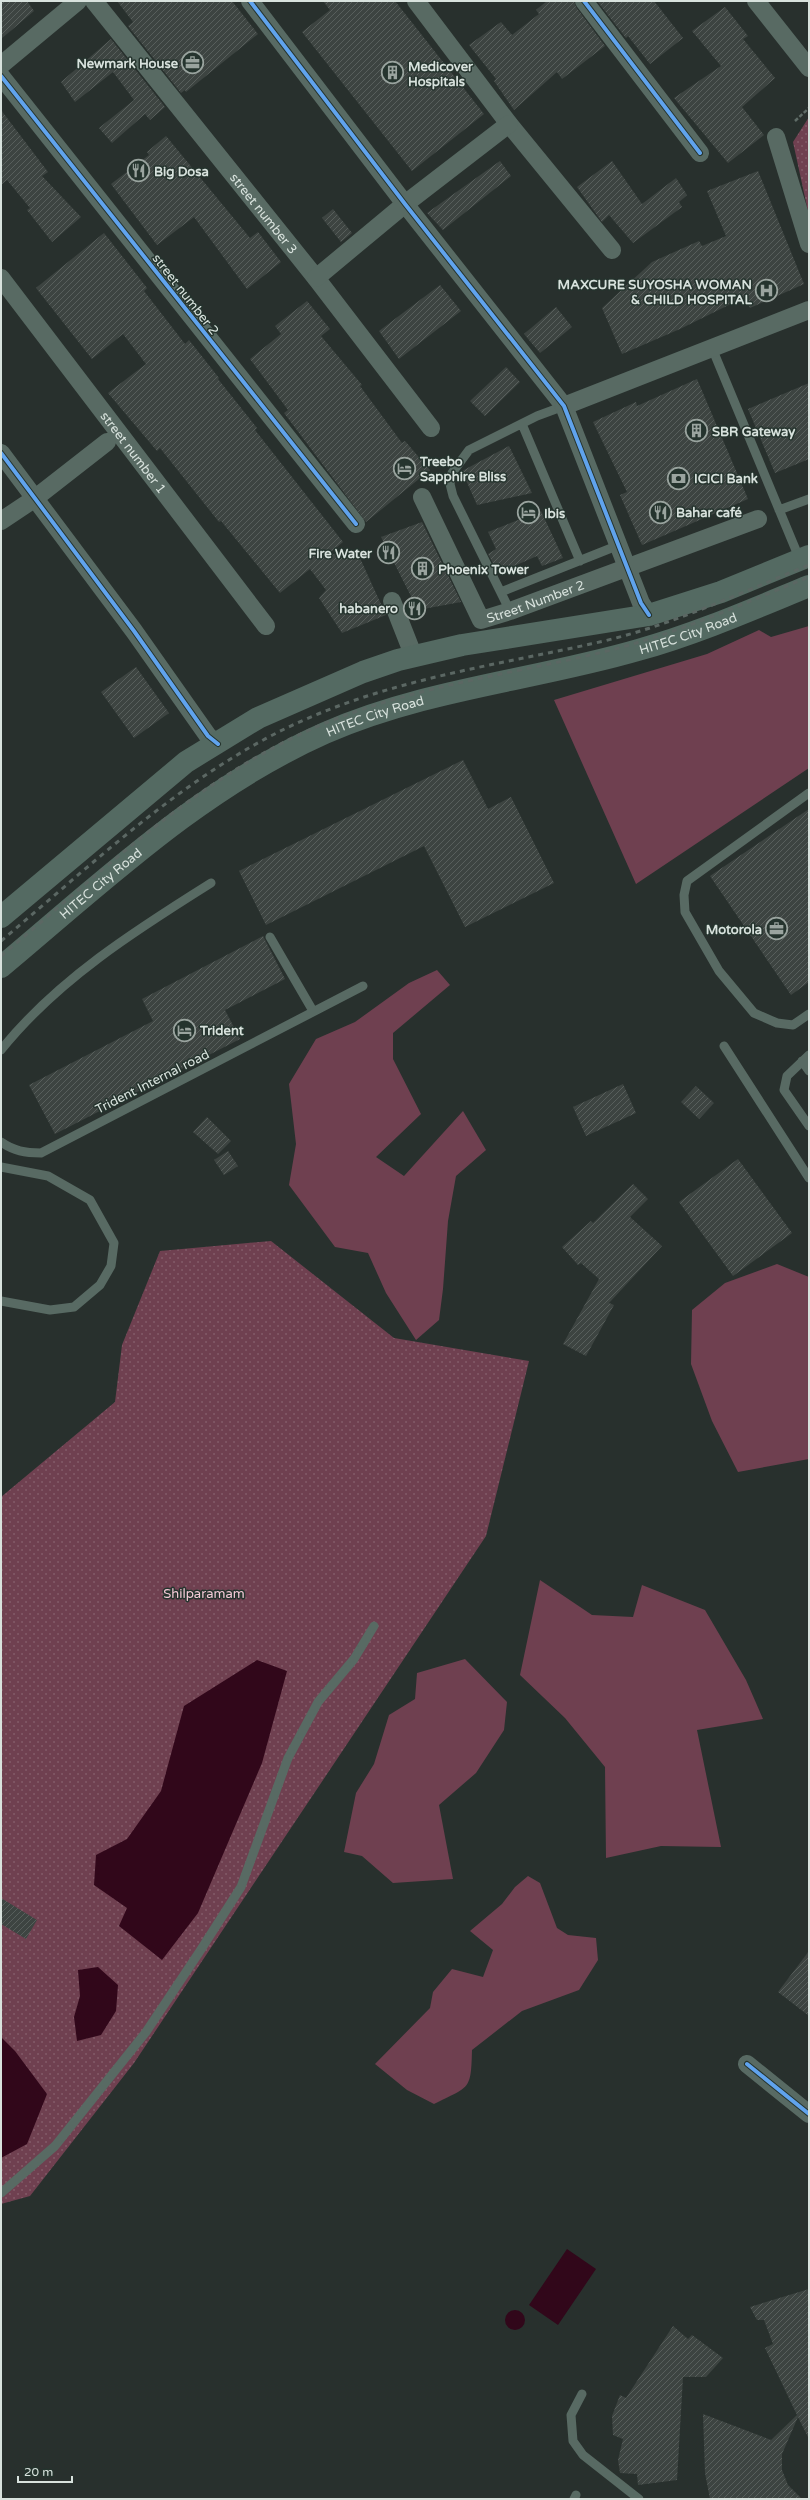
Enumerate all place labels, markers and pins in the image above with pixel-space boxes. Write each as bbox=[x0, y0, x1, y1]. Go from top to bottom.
office icon: Newmark House bbox=[180, 50, 206, 76]
place label: Newmark House bbox=[76, 56, 179, 72]
place label: Medicover Hospitals bbox=[408, 59, 474, 90]
building icon: Medicover Hospitals bbox=[380, 60, 406, 86]
restaurant icon: Big Dosa bbox=[125, 158, 151, 184]
place label: Big Dosa bbox=[154, 164, 209, 180]
place label: MAXCURE SUYOSHA WOMAN & CHILD HOSPITAL bbox=[558, 277, 753, 308]
hospital icon: MAXCURE SUYOSHA WOMAN & CHILD HOSPITAL bbox=[754, 278, 780, 304]
building icon: SBR Gateway bbox=[683, 418, 709, 444]
place label: SBR Gateway bbox=[712, 424, 795, 440]
place label: Treebo Sapphire Bliss bbox=[419, 454, 506, 485]
hotel icon: Treebo Sapphire Bliss bbox=[391, 455, 417, 481]
bank icon: ICICI Bank bbox=[666, 465, 692, 491]
place label: ICICI Bank bbox=[694, 471, 758, 487]
restaurant icon: Bahar café bbox=[647, 499, 673, 525]
hotel icon: Ibis bbox=[515, 500, 541, 526]
place label: Bahar café bbox=[676, 505, 743, 521]
place label: Ibis bbox=[544, 506, 565, 522]
restaurant icon: Fire Water bbox=[375, 540, 401, 566]
place label: Fire Water bbox=[308, 546, 373, 562]
building icon: Phoenix Tower bbox=[409, 556, 435, 582]
place label: Phoenix Tower bbox=[438, 562, 530, 578]
restaurant icon: habanero bbox=[401, 595, 427, 621]
place label: habanero bbox=[339, 601, 398, 617]
office icon: Motorola bbox=[764, 916, 790, 942]
place label: Motorola bbox=[706, 922, 762, 938]
hotel icon: Trident bbox=[172, 1017, 198, 1043]
place label: Trident bbox=[199, 1023, 244, 1039]

